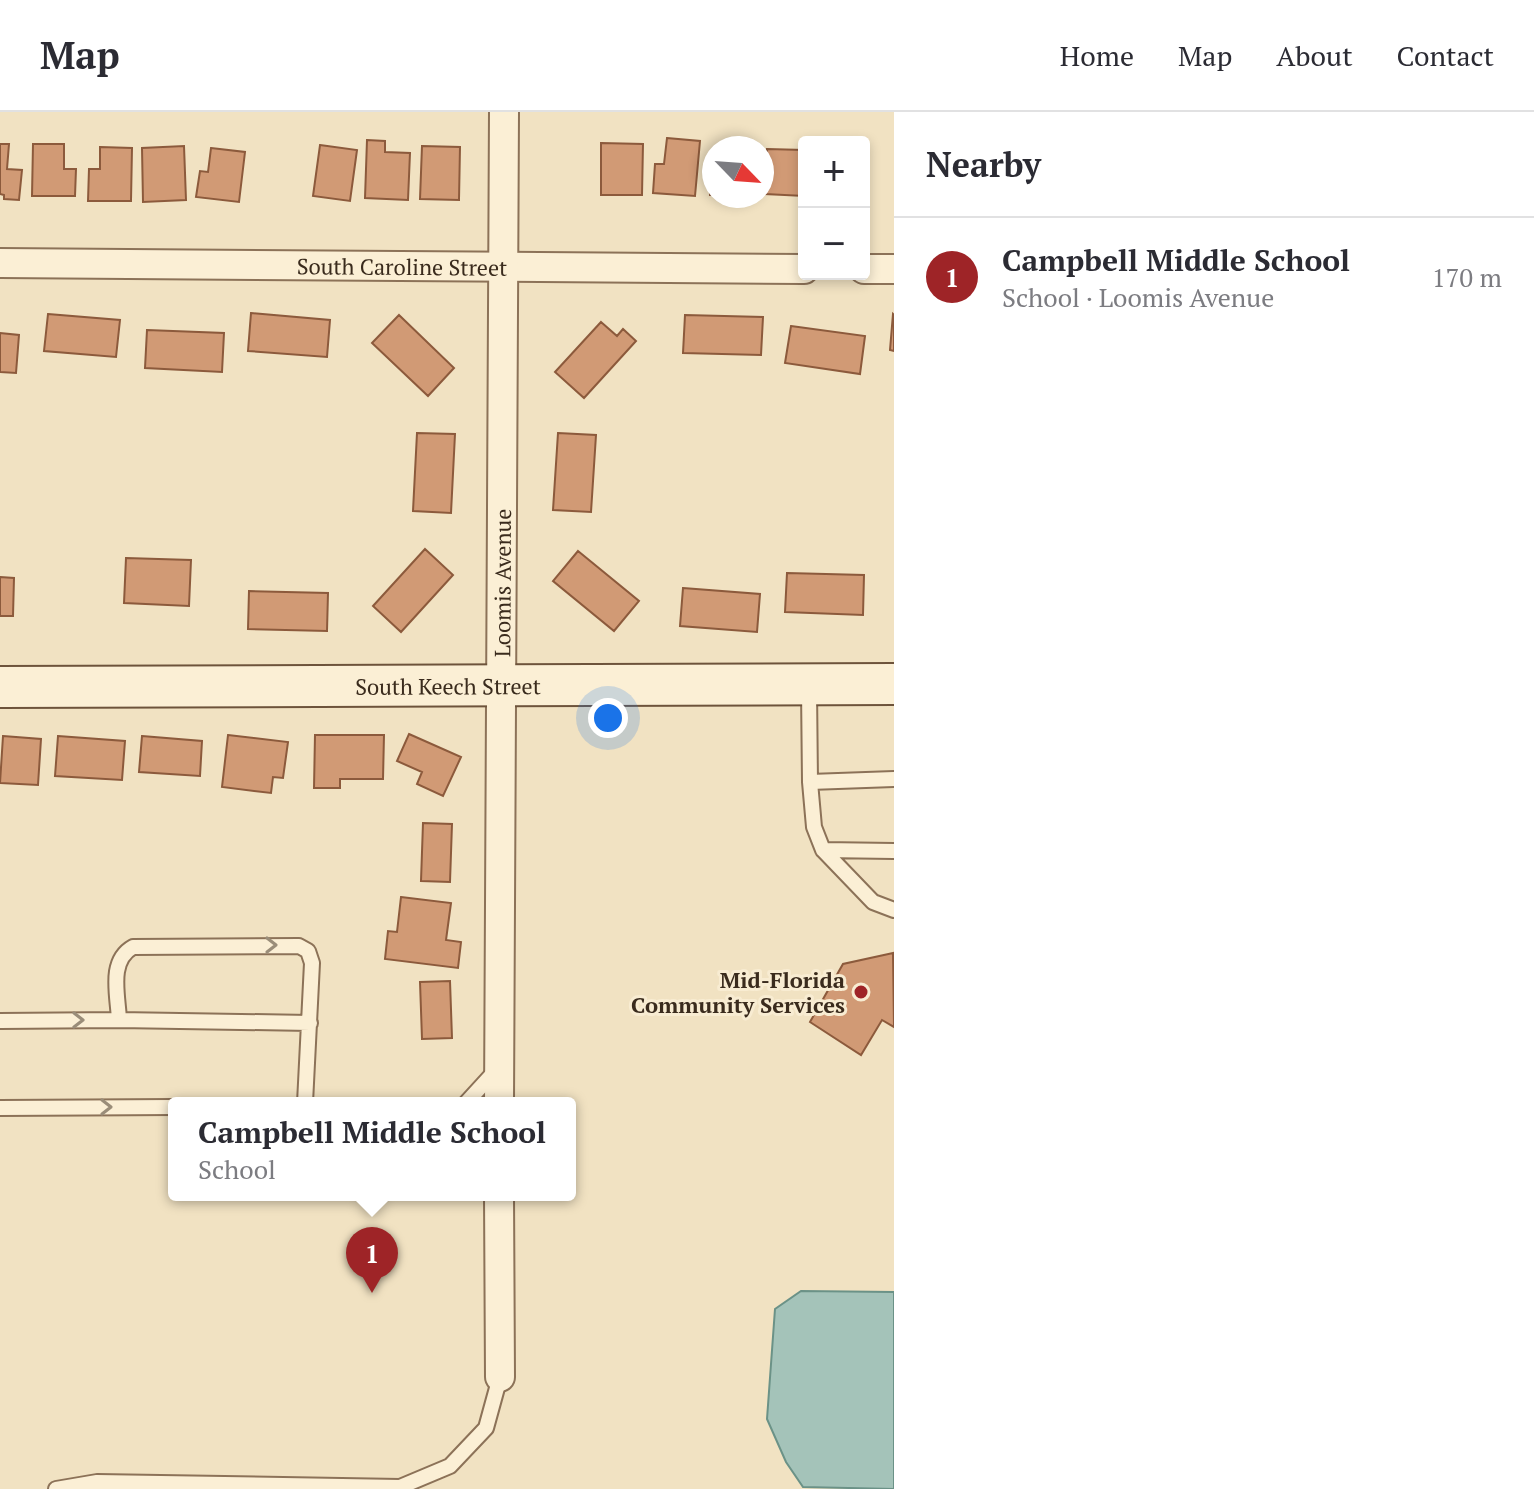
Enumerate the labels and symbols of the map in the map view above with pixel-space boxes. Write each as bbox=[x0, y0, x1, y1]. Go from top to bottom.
north arrow bbox=[702, 136, 774, 208]
street label: South Caroline Street bbox=[297, 251, 507, 281]
street label: Loomis Avenue bbox=[487, 509, 516, 657]
street label: South Keech Street bbox=[355, 671, 541, 700]
your location bbox=[588, 698, 628, 738]
one-way arrow bbox=[265, 936, 278, 954]
place label: Mid-Florida Community Services bbox=[631, 965, 845, 1019]
marker: Mid-Florida Community Services bbox=[852, 983, 870, 1001]
one-way arrow bbox=[72, 1011, 85, 1029]
one-way arrow bbox=[100, 1098, 113, 1116]
pin: 1 bbox=[346, 1227, 398, 1293]

